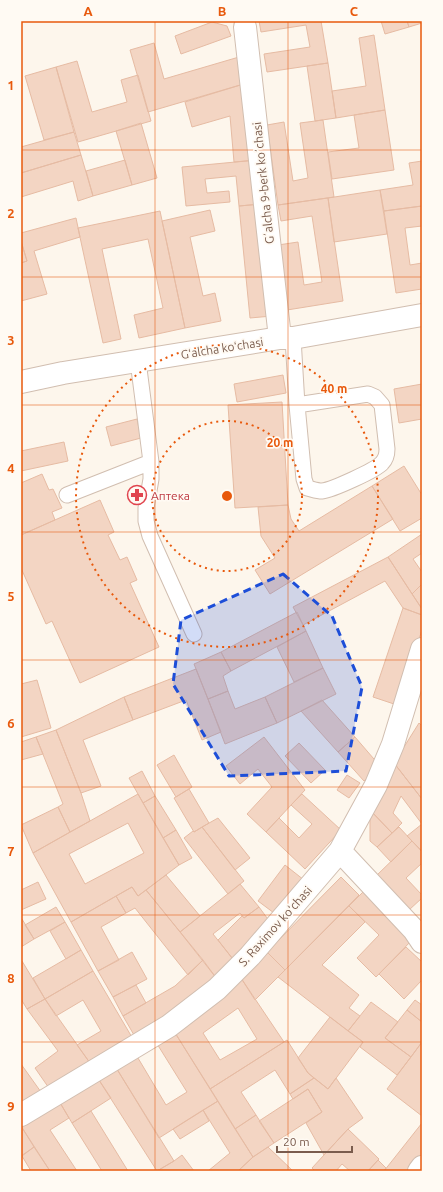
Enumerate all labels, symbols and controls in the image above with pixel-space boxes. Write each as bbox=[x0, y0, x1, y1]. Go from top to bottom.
text: A bbox=[83, 4, 93, 18]
text: B bbox=[218, 4, 227, 18]
text: C bbox=[350, 4, 359, 18]
text: 1 bbox=[7, 78, 15, 92]
street label: Gʼalcha 9-berk koʼchasi bbox=[250, 121, 276, 245]
text: 2 bbox=[7, 206, 15, 220]
text: 3 bbox=[7, 333, 15, 347]
street label: Gʻalcha koʻchasi bbox=[180, 335, 264, 361]
text: 40 m bbox=[321, 382, 347, 395]
text: 20 m bbox=[267, 436, 293, 449]
text: 4 bbox=[7, 461, 15, 475]
pharmacy icon: Аптека bbox=[126, 484, 148, 506]
place label: Аптека bbox=[151, 489, 190, 502]
centre of rings bbox=[220, 489, 234, 503]
text: 5 bbox=[7, 589, 15, 603]
text: 6 bbox=[7, 716, 15, 730]
text: 7 bbox=[7, 844, 15, 858]
street label: S. Raximov koʻchasi bbox=[236, 883, 314, 969]
text: 8 bbox=[7, 971, 15, 985]
text: 9 bbox=[7, 1099, 15, 1113]
scale bar bbox=[277, 1128, 352, 1154]
text: 20 m bbox=[283, 1135, 310, 1148]

